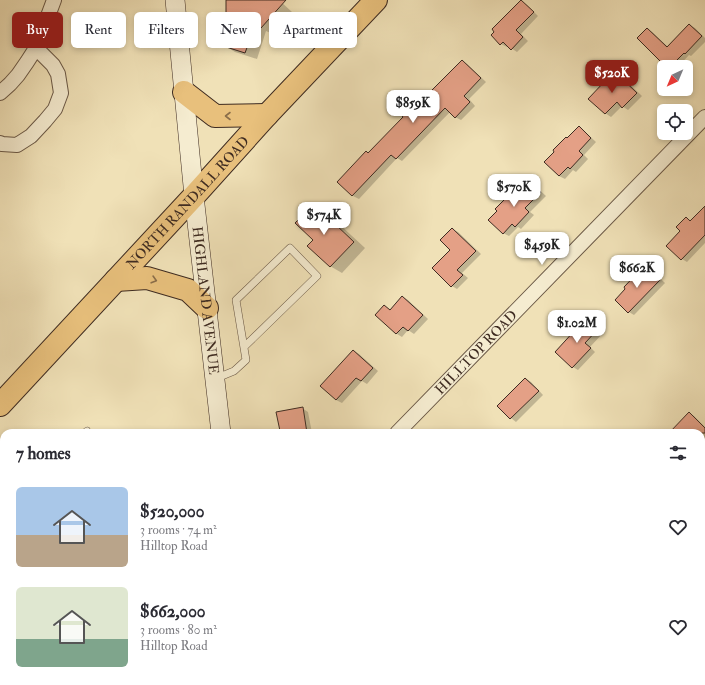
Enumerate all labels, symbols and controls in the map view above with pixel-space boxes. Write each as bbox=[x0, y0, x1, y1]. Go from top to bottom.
chip: Buy bbox=[12, 12, 63, 48]
chip: Rent bbox=[71, 12, 126, 48]
chip: Filters bbox=[134, 12, 198, 48]
chip: New bbox=[206, 12, 261, 48]
chip: Apartment bbox=[269, 12, 357, 48]
pin: $520K bbox=[584, 60, 640, 94]
north arrow bbox=[657, 60, 693, 96]
map controls bbox=[657, 60, 693, 140]
text: $520K bbox=[594, 65, 630, 81]
pin: $859K bbox=[385, 90, 441, 124]
text: $859K bbox=[396, 95, 430, 111]
button: locate bbox=[657, 104, 693, 140]
one-way arrow bbox=[225, 112, 231, 120]
street label: NORTH RANDALL ROAD bbox=[123, 133, 253, 273]
pin: $570K bbox=[486, 174, 542, 208]
text: $570K bbox=[497, 179, 531, 195]
pin: $574K bbox=[296, 202, 352, 236]
text: $574K bbox=[307, 207, 341, 223]
street label: HIGHLAND AVENUE bbox=[189, 226, 222, 375]
pin: $459K bbox=[514, 232, 570, 266]
text: $459K bbox=[524, 237, 560, 253]
pin: $662K bbox=[609, 255, 665, 289]
text: $662K bbox=[619, 260, 655, 276]
one-way arrow bbox=[151, 276, 157, 284]
street label: HILLTOP ROAD bbox=[432, 307, 521, 398]
pin: $1.02M bbox=[544, 310, 610, 344]
text: $1.02M bbox=[557, 315, 597, 331]
icon: filters bbox=[667, 442, 689, 464]
text: 7 homes bbox=[16, 443, 71, 464]
text: $520,000 bbox=[140, 501, 205, 522]
icon: home bbox=[48, 503, 96, 551]
icon: heart bbox=[667, 516, 689, 538]
text: 3 rooms · 74 m² bbox=[140, 522, 217, 538]
text: Hilltop Road bbox=[140, 538, 208, 554]
text: $662,000 bbox=[140, 601, 206, 622]
icon: home bbox=[48, 603, 96, 651]
icon: heart bbox=[667, 616, 689, 638]
text: 3 rooms · 80 m² bbox=[140, 622, 217, 638]
text: Hilltop Road bbox=[140, 638, 208, 654]

